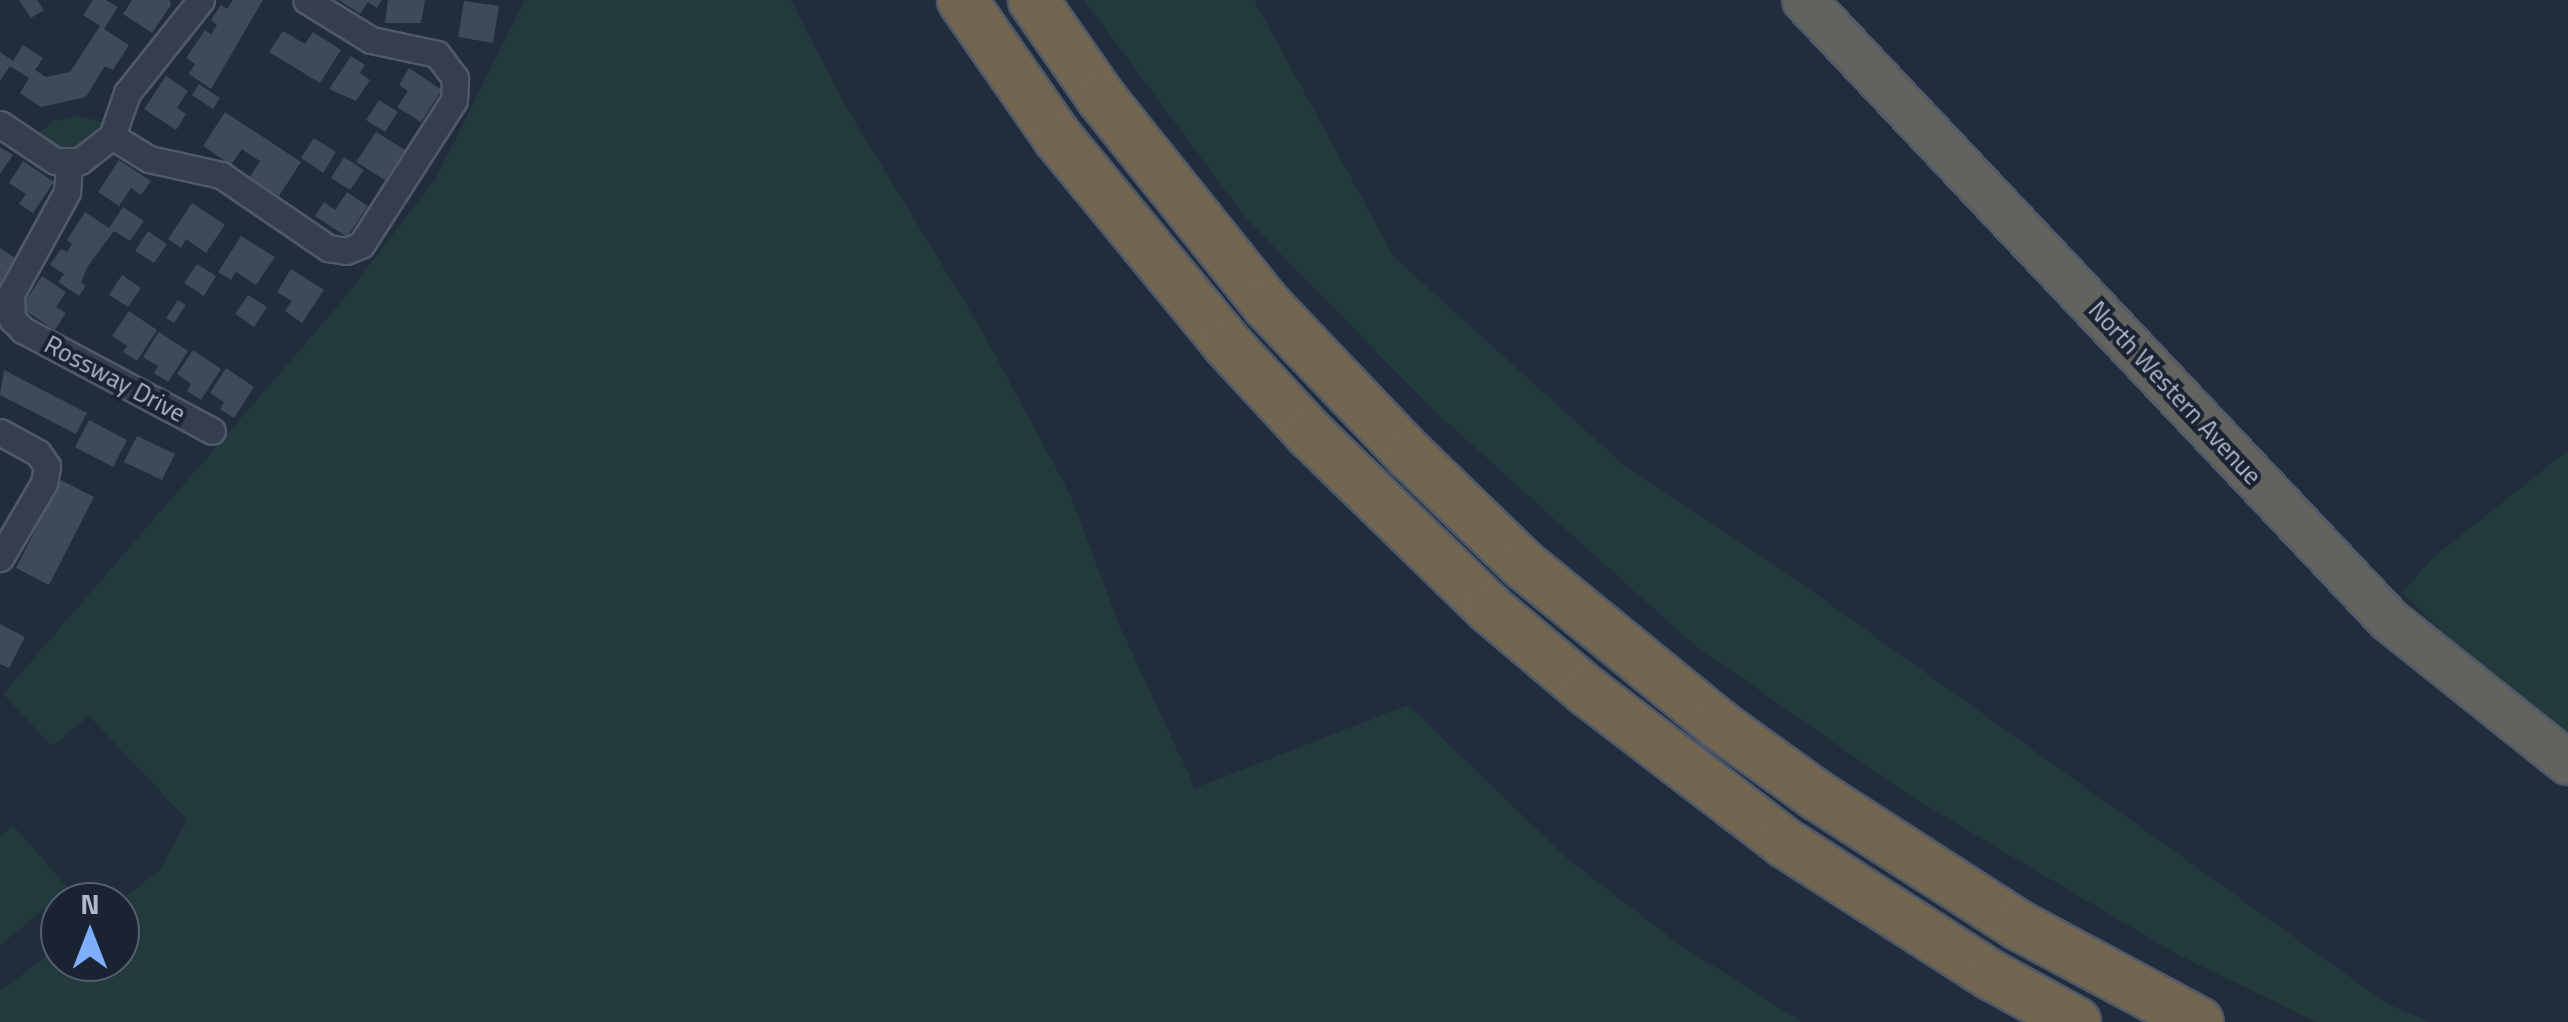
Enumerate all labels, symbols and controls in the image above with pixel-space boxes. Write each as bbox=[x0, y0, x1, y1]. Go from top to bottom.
street label: North Western Avenue bbox=[2082, 295, 2268, 491]
street label: Rossway Drive bbox=[39, 329, 191, 429]
north arrow bbox=[40, 882, 140, 982]
text: N bbox=[80, 882, 100, 925]

